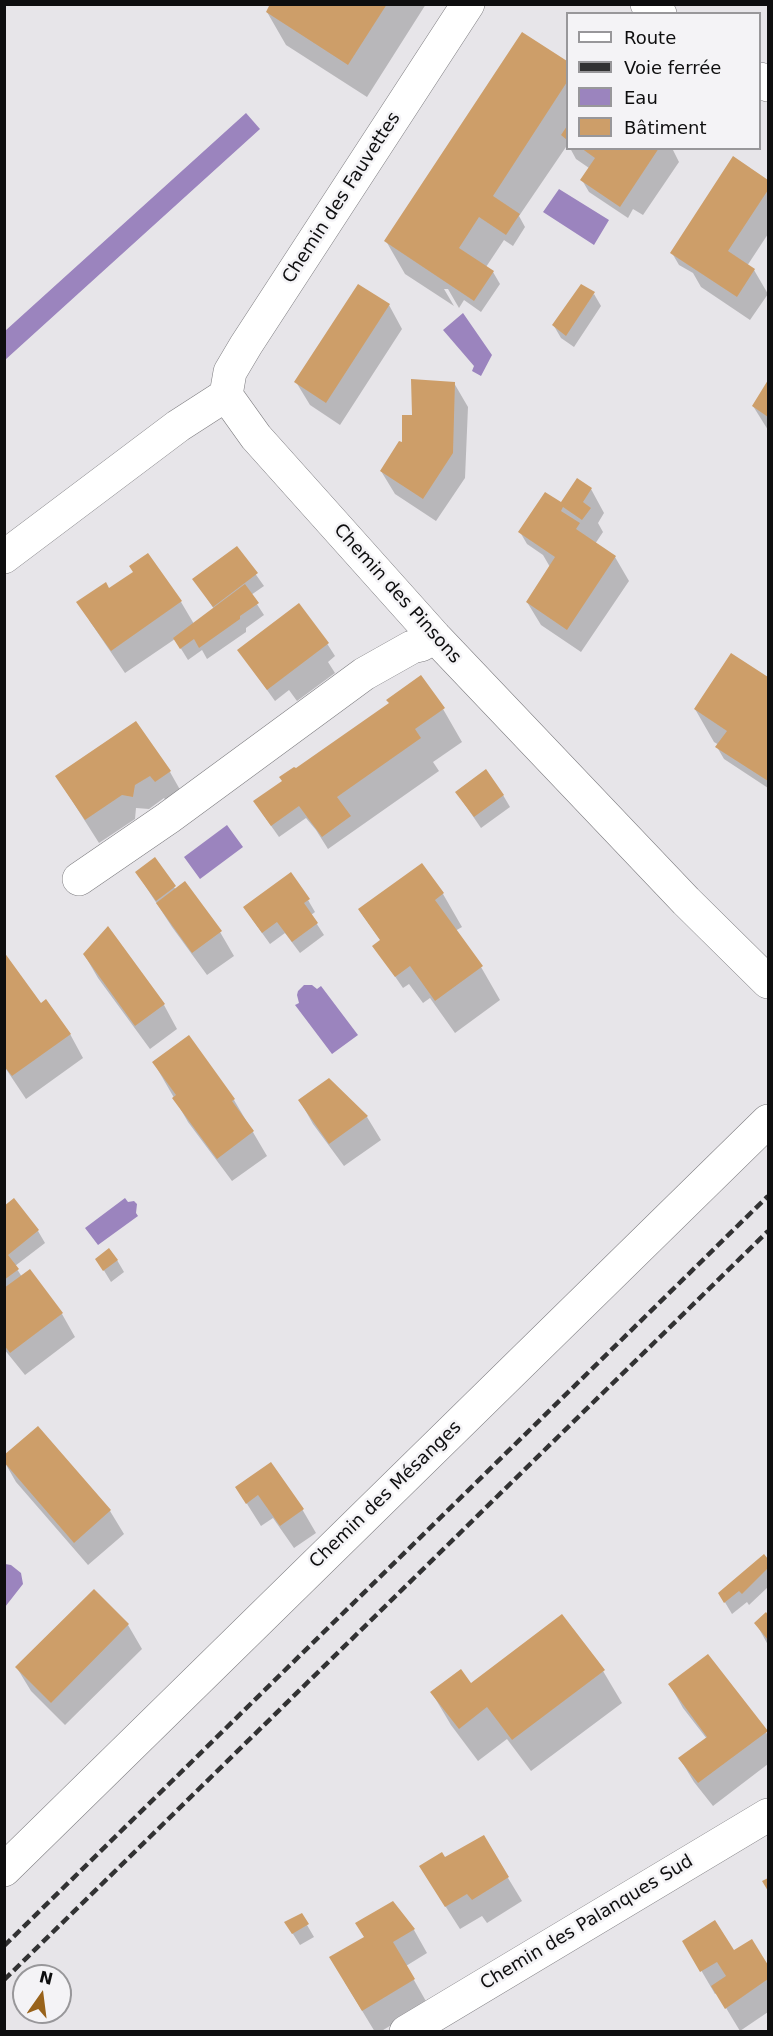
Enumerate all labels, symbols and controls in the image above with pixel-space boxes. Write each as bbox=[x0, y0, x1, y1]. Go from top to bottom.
legend bbox=[566, 12, 761, 150]
text: Route bbox=[624, 27, 676, 48]
text: Voie ferrée bbox=[624, 57, 721, 78]
text: Eau bbox=[624, 87, 658, 108]
street label: Chemin des Fauvettes bbox=[279, 108, 405, 288]
text: Bâtiment bbox=[624, 117, 707, 138]
street label: Chemin des Pinsons bbox=[329, 520, 465, 668]
street label: Chemin des Mésanges bbox=[306, 1417, 466, 1573]
street label: Chemin des Palanques Sud bbox=[477, 1851, 697, 1995]
north arrow bbox=[12, 1964, 72, 2024]
text: N bbox=[37, 1967, 55, 1989]

